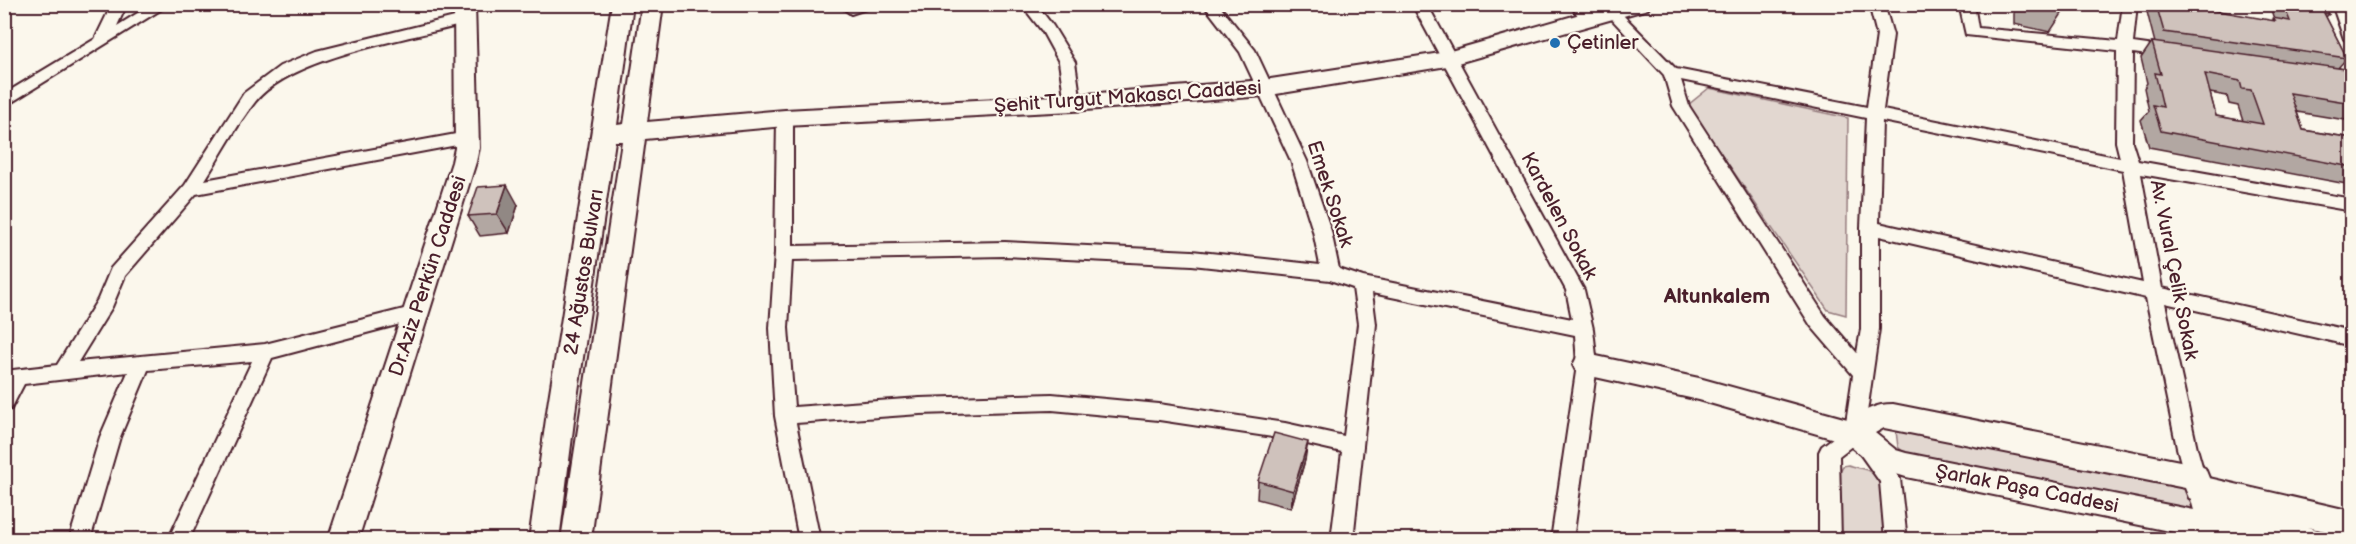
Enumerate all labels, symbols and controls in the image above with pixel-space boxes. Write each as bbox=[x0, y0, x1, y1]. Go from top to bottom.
place label: Çetinler bbox=[1567, 31, 1639, 55]
marker: Çetinler bbox=[1548, 36, 1562, 50]
street label: Şehit Turgut Makascı Caddesi bbox=[993, 76, 1263, 118]
street label: Emek Sokak bbox=[1302, 138, 1359, 250]
street label: Kardelen Sokak bbox=[1515, 148, 1603, 284]
street label: Dr.Aziz Perkün Caddesi bbox=[384, 173, 472, 379]
street label: Av. Vural Çelik Sokak bbox=[2145, 178, 2203, 362]
street label: 24 Ağustos Bulvarı bbox=[559, 187, 609, 357]
district label: Altunkalem bbox=[1663, 284, 1770, 309]
street label: Şarlak Paşa Caddesi bbox=[1933, 459, 2121, 519]

